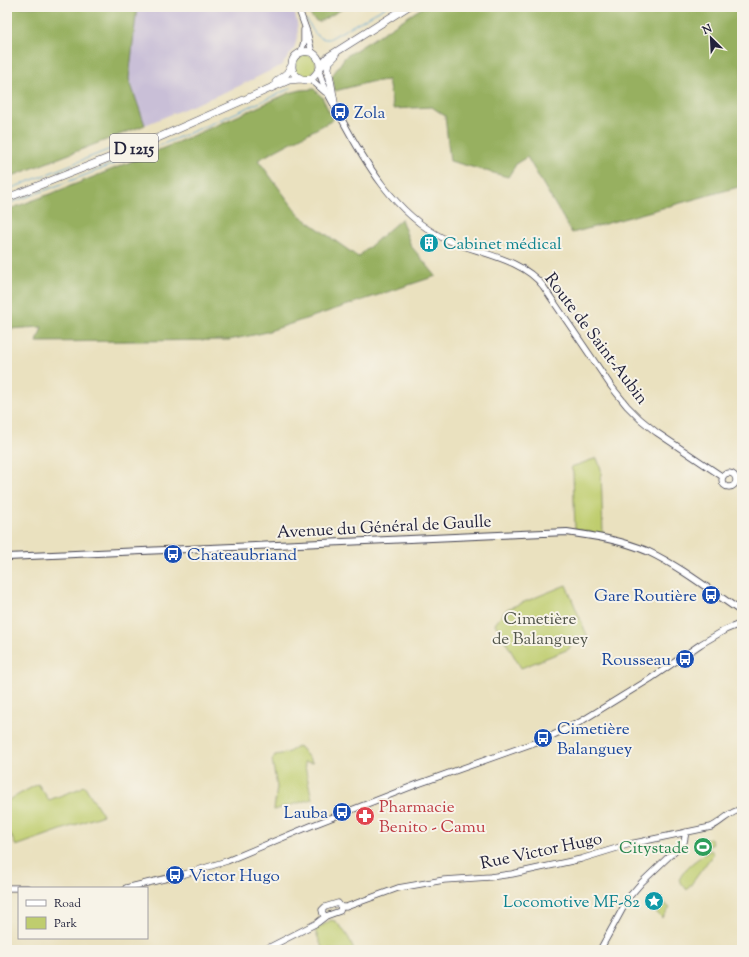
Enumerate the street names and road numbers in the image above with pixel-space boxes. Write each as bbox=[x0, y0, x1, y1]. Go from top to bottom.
road number: D 1215 bbox=[110, 134, 158, 162]
street label: Route de Saint-Aubin bbox=[538, 268, 653, 410]
street label: Avenue du Général de Gaulle bbox=[276, 510, 492, 546]
street label: Rue Victor Hugo bbox=[478, 827, 605, 877]

